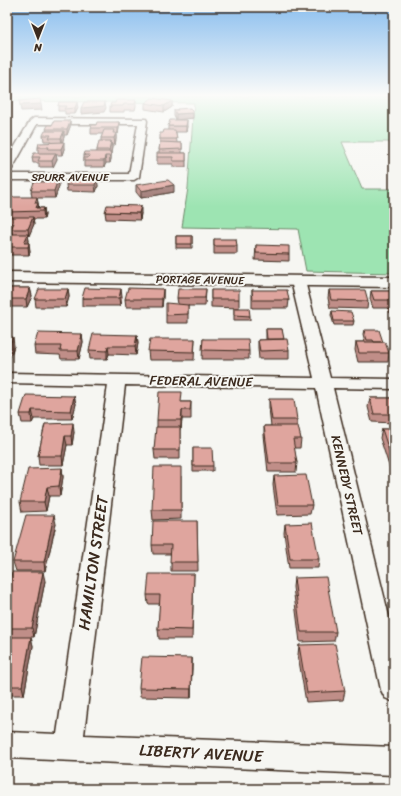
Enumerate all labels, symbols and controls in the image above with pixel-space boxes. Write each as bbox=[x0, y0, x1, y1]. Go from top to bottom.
north arrow bbox=[18, 18, 58, 58]
text: N bbox=[34, 38, 43, 57]
street label: SPURR AVENUE bbox=[31, 168, 110, 187]
street label: PORTAGE AVENUE bbox=[156, 270, 245, 290]
street label: FEDERAL AVENUE bbox=[149, 369, 253, 393]
street label: KENNEDY STREET bbox=[324, 433, 370, 539]
street label: HAMILTON STREET bbox=[69, 493, 117, 632]
street label: LIBERTY AVENUE bbox=[139, 735, 265, 771]

